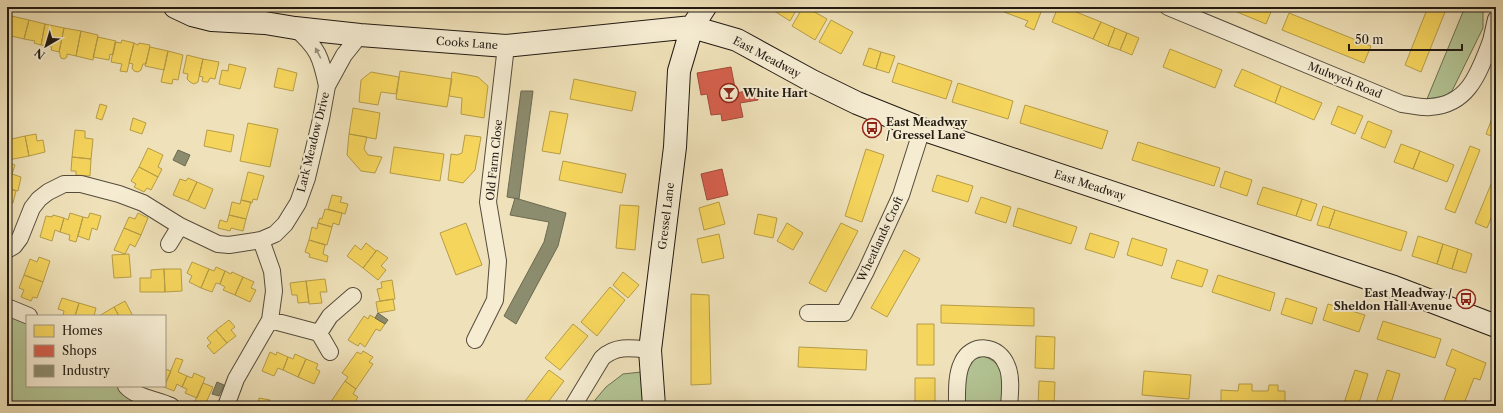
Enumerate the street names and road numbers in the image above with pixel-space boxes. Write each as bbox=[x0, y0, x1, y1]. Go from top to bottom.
street label: East Meadway bbox=[731, 33, 804, 81]
street label: Cooks Lane bbox=[436, 34, 498, 52]
street label: Mulwych Road bbox=[1306, 59, 1384, 101]
street label: Lark Meadow Drive bbox=[294, 90, 332, 194]
street label: Old Farm Close bbox=[483, 119, 505, 201]
street label: East Meadway bbox=[1052, 167, 1129, 203]
street label: Gressel Lane bbox=[655, 182, 677, 250]
street label: Wheatlands Croft bbox=[854, 194, 906, 285]

